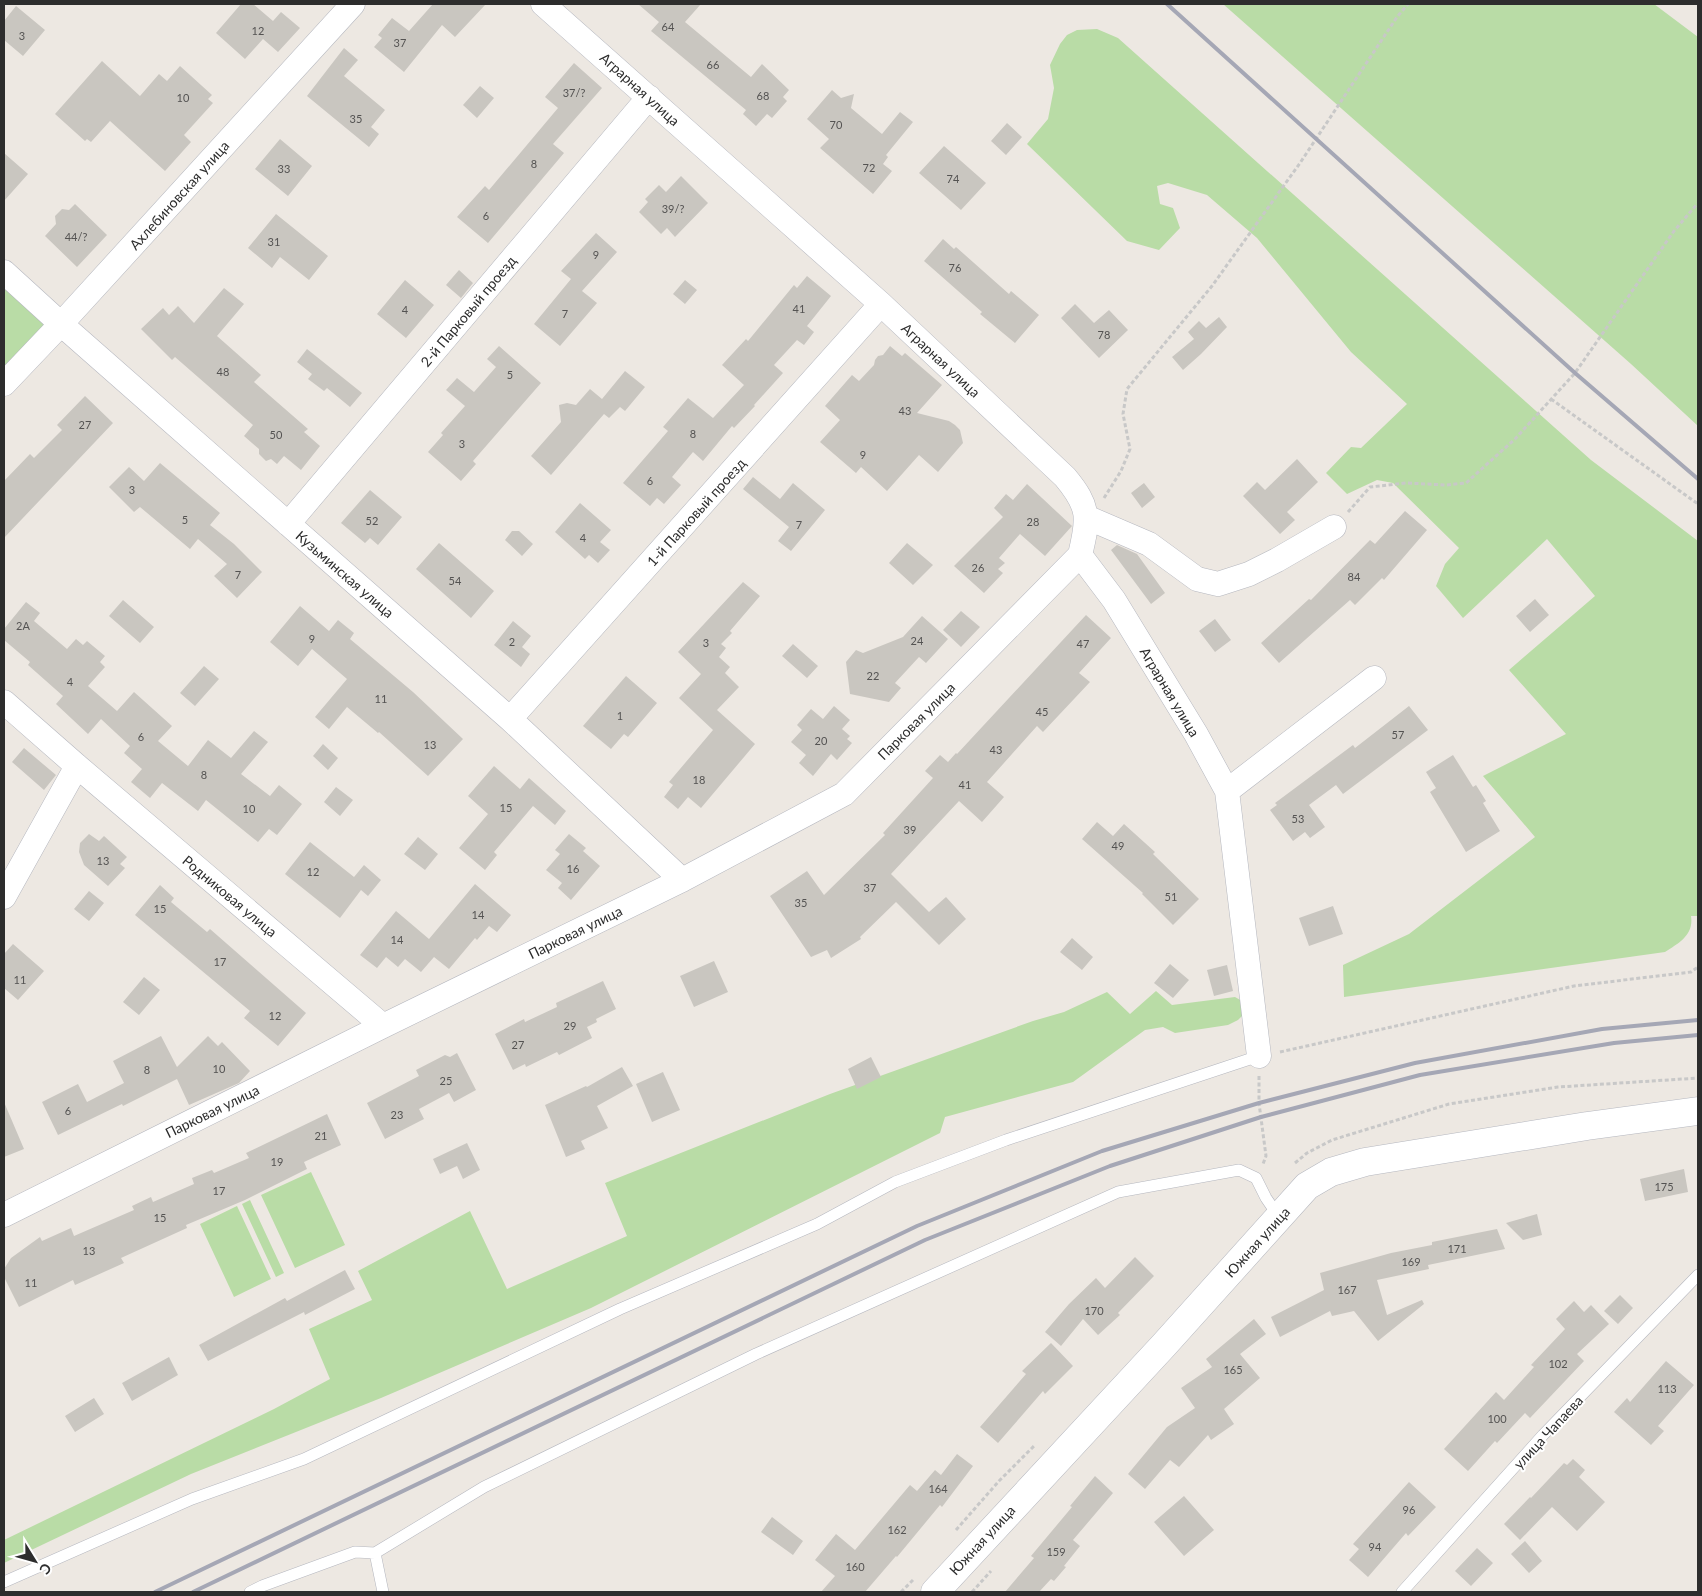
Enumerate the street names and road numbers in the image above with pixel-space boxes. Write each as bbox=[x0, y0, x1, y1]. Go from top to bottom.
street label: Аграрная улица bbox=[597, 49, 683, 129]
street label: Ахлебиновская улица bbox=[126, 137, 232, 253]
street label: 2-й Парковый проезд bbox=[417, 252, 520, 370]
street label: Аграрная улица bbox=[898, 319, 984, 401]
street label: 1-й Парковый проезд bbox=[643, 454, 749, 569]
street label: Кузьминская улица bbox=[293, 527, 397, 621]
street label: Аграрная улица bbox=[1137, 644, 1203, 740]
street label: Парковая улица bbox=[874, 679, 958, 763]
street label: Родниковая улица bbox=[179, 852, 281, 940]
street label: Парковая улица bbox=[525, 902, 625, 962]
street label: Парковая улица bbox=[162, 1081, 262, 1141]
street label: Южная улица bbox=[1221, 1203, 1293, 1281]
street label: улица Чапаева bbox=[1510, 1392, 1586, 1472]
street label: Южная улица bbox=[945, 1502, 1019, 1578]

